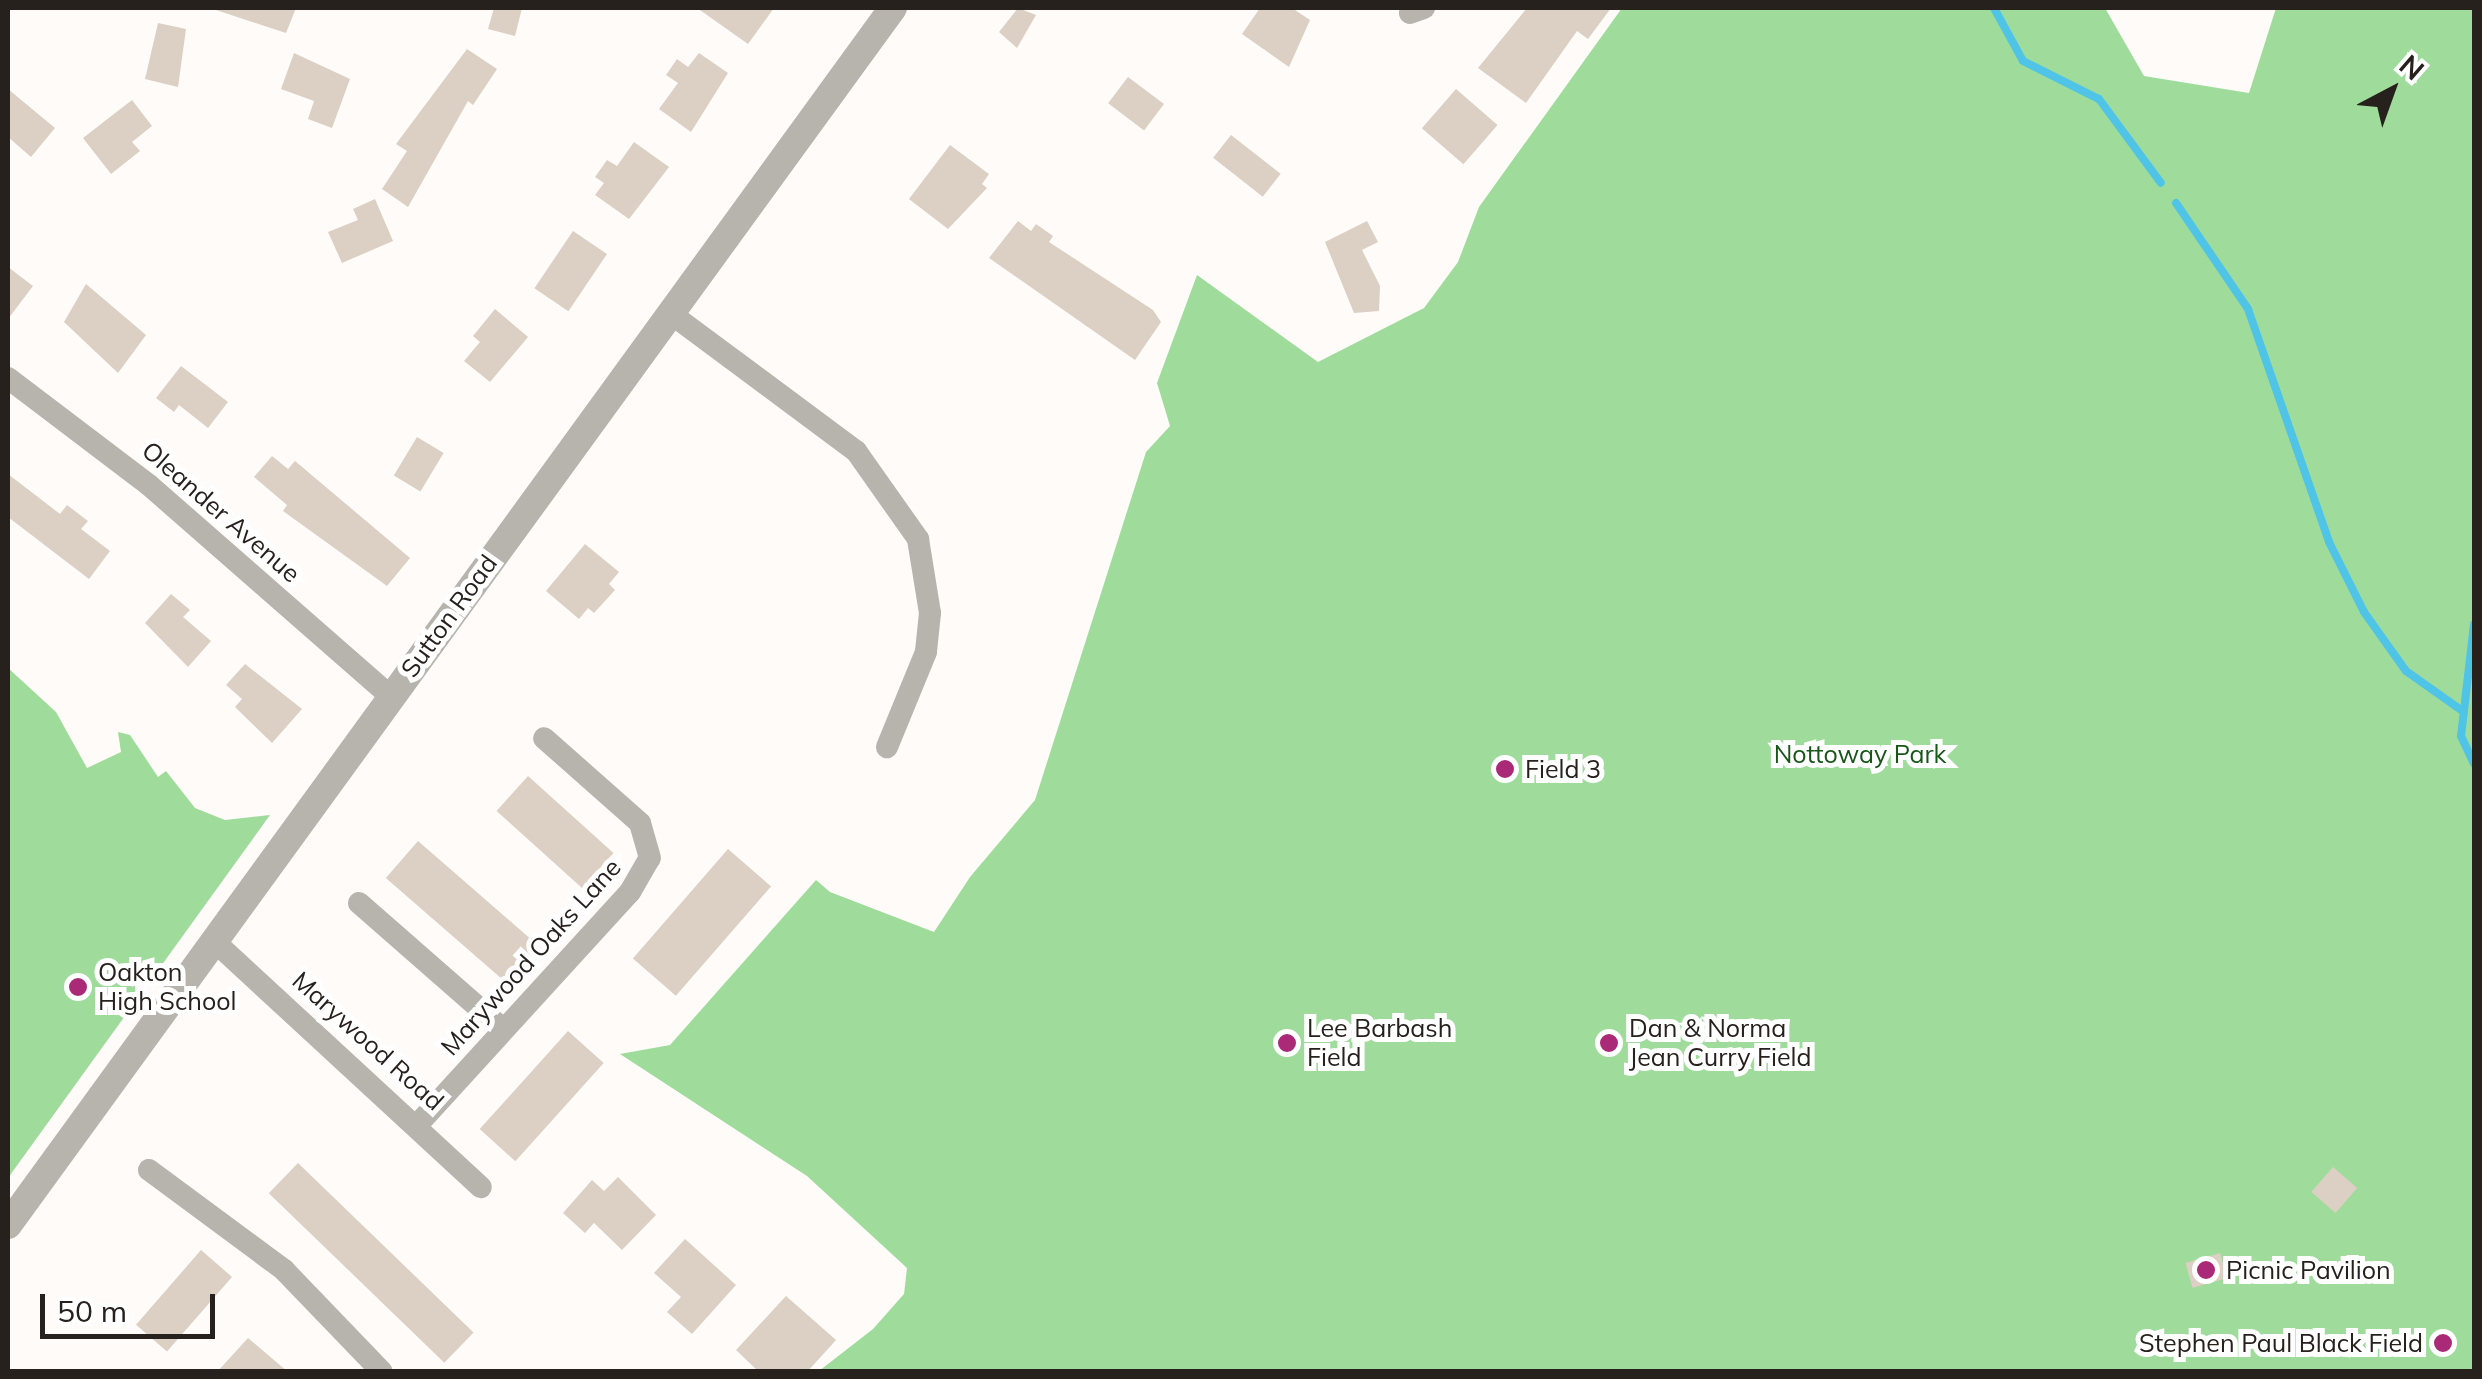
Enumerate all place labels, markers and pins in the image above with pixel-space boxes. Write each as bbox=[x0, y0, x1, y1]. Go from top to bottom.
place label: Field 3 bbox=[1525, 754, 1601, 784]
marker: Field 3 bbox=[1494, 758, 1516, 780]
place label: Oakton High School bbox=[98, 958, 236, 1017]
marker: Oakton High School bbox=[67, 976, 89, 998]
place label: Lee Barbash Field bbox=[1307, 1014, 1452, 1073]
place label: Dan & Norma Jean Curry Field bbox=[1629, 1014, 1811, 1073]
marker: Lee Barbash Field bbox=[1276, 1032, 1298, 1054]
marker: Dan & Norma Jean Curry Field bbox=[1598, 1032, 1620, 1054]
place label: Picnic Pavilion bbox=[2226, 1255, 2391, 1285]
marker: Picnic Pavilion bbox=[2195, 1259, 2217, 1281]
place label: Stephen Paul Black Field bbox=[2139, 1328, 2423, 1358]
marker: Stephen Paul Black Field bbox=[2432, 1332, 2454, 1354]

